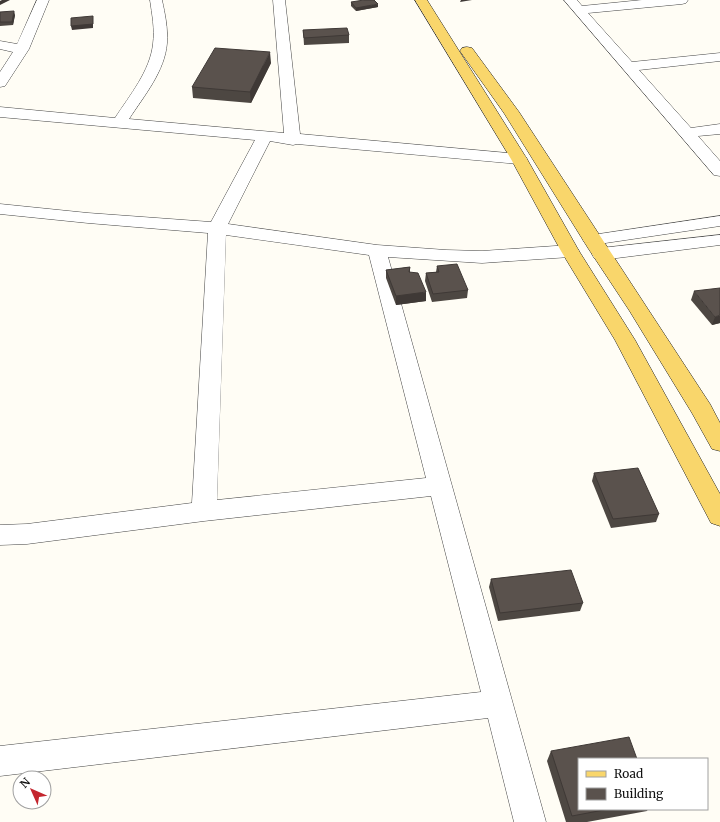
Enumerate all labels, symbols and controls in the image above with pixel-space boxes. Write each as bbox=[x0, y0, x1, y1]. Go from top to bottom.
legend bbox=[578, 758, 708, 810]
text: Road bbox=[614, 766, 643, 781]
north arrow bbox=[12, 770, 52, 810]
text: N bbox=[17, 775, 33, 791]
text: Building bbox=[614, 786, 664, 801]

